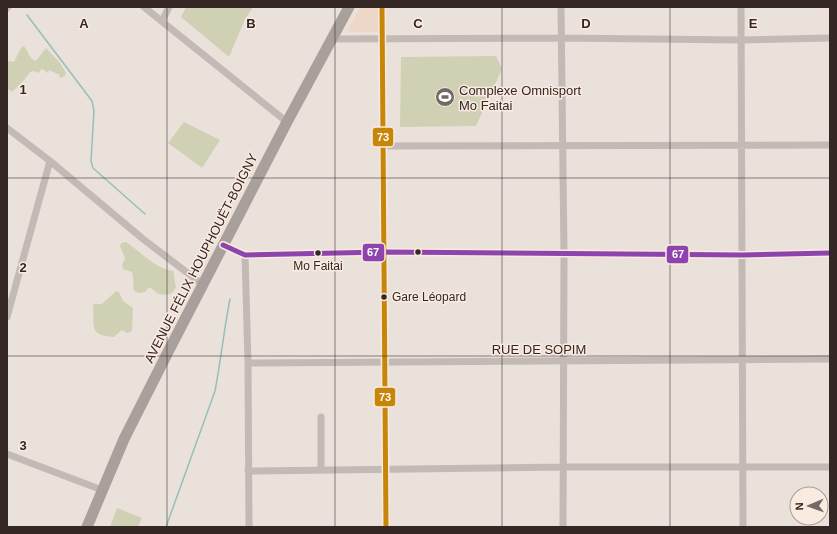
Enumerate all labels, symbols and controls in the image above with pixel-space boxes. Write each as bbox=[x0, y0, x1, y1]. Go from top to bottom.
text: A bbox=[79, 16, 89, 31]
text: B bbox=[246, 16, 256, 31]
text: C bbox=[413, 16, 423, 31]
text: D bbox=[581, 16, 591, 31]
text: E bbox=[749, 16, 758, 31]
text: 1 bbox=[19, 82, 27, 97]
place label: Complexe Omnisport Mo Faitai bbox=[459, 83, 581, 113]
sports icon: Complexe Omnisport Mo Faitai bbox=[434, 86, 456, 108]
line badge: 73 bbox=[372, 127, 394, 147]
text: 73 bbox=[377, 131, 389, 143]
street label: AVENUE FÉLIX HOUPHOUËT-BOIGNY bbox=[141, 150, 261, 365]
line badge: 67 bbox=[362, 243, 385, 262]
line badge: 67 bbox=[666, 245, 689, 264]
text: 67 bbox=[367, 246, 379, 258]
unlabelled marker bbox=[413, 247, 423, 257]
marker: Mo Faitai bbox=[313, 248, 323, 258]
text: 67 bbox=[672, 248, 684, 260]
place label: Mo Faitai bbox=[293, 259, 343, 273]
text: 2 bbox=[19, 260, 27, 275]
place label: Gare Léopard bbox=[392, 290, 466, 304]
marker: Gare Léopard bbox=[379, 292, 389, 302]
street label: RUE DE SOPIM bbox=[492, 342, 586, 357]
line badge: 73 bbox=[374, 387, 396, 407]
text: 73 bbox=[379, 391, 391, 403]
text: 3 bbox=[19, 438, 27, 453]
north arrow bbox=[789, 486, 829, 526]
text: N bbox=[793, 502, 805, 511]

